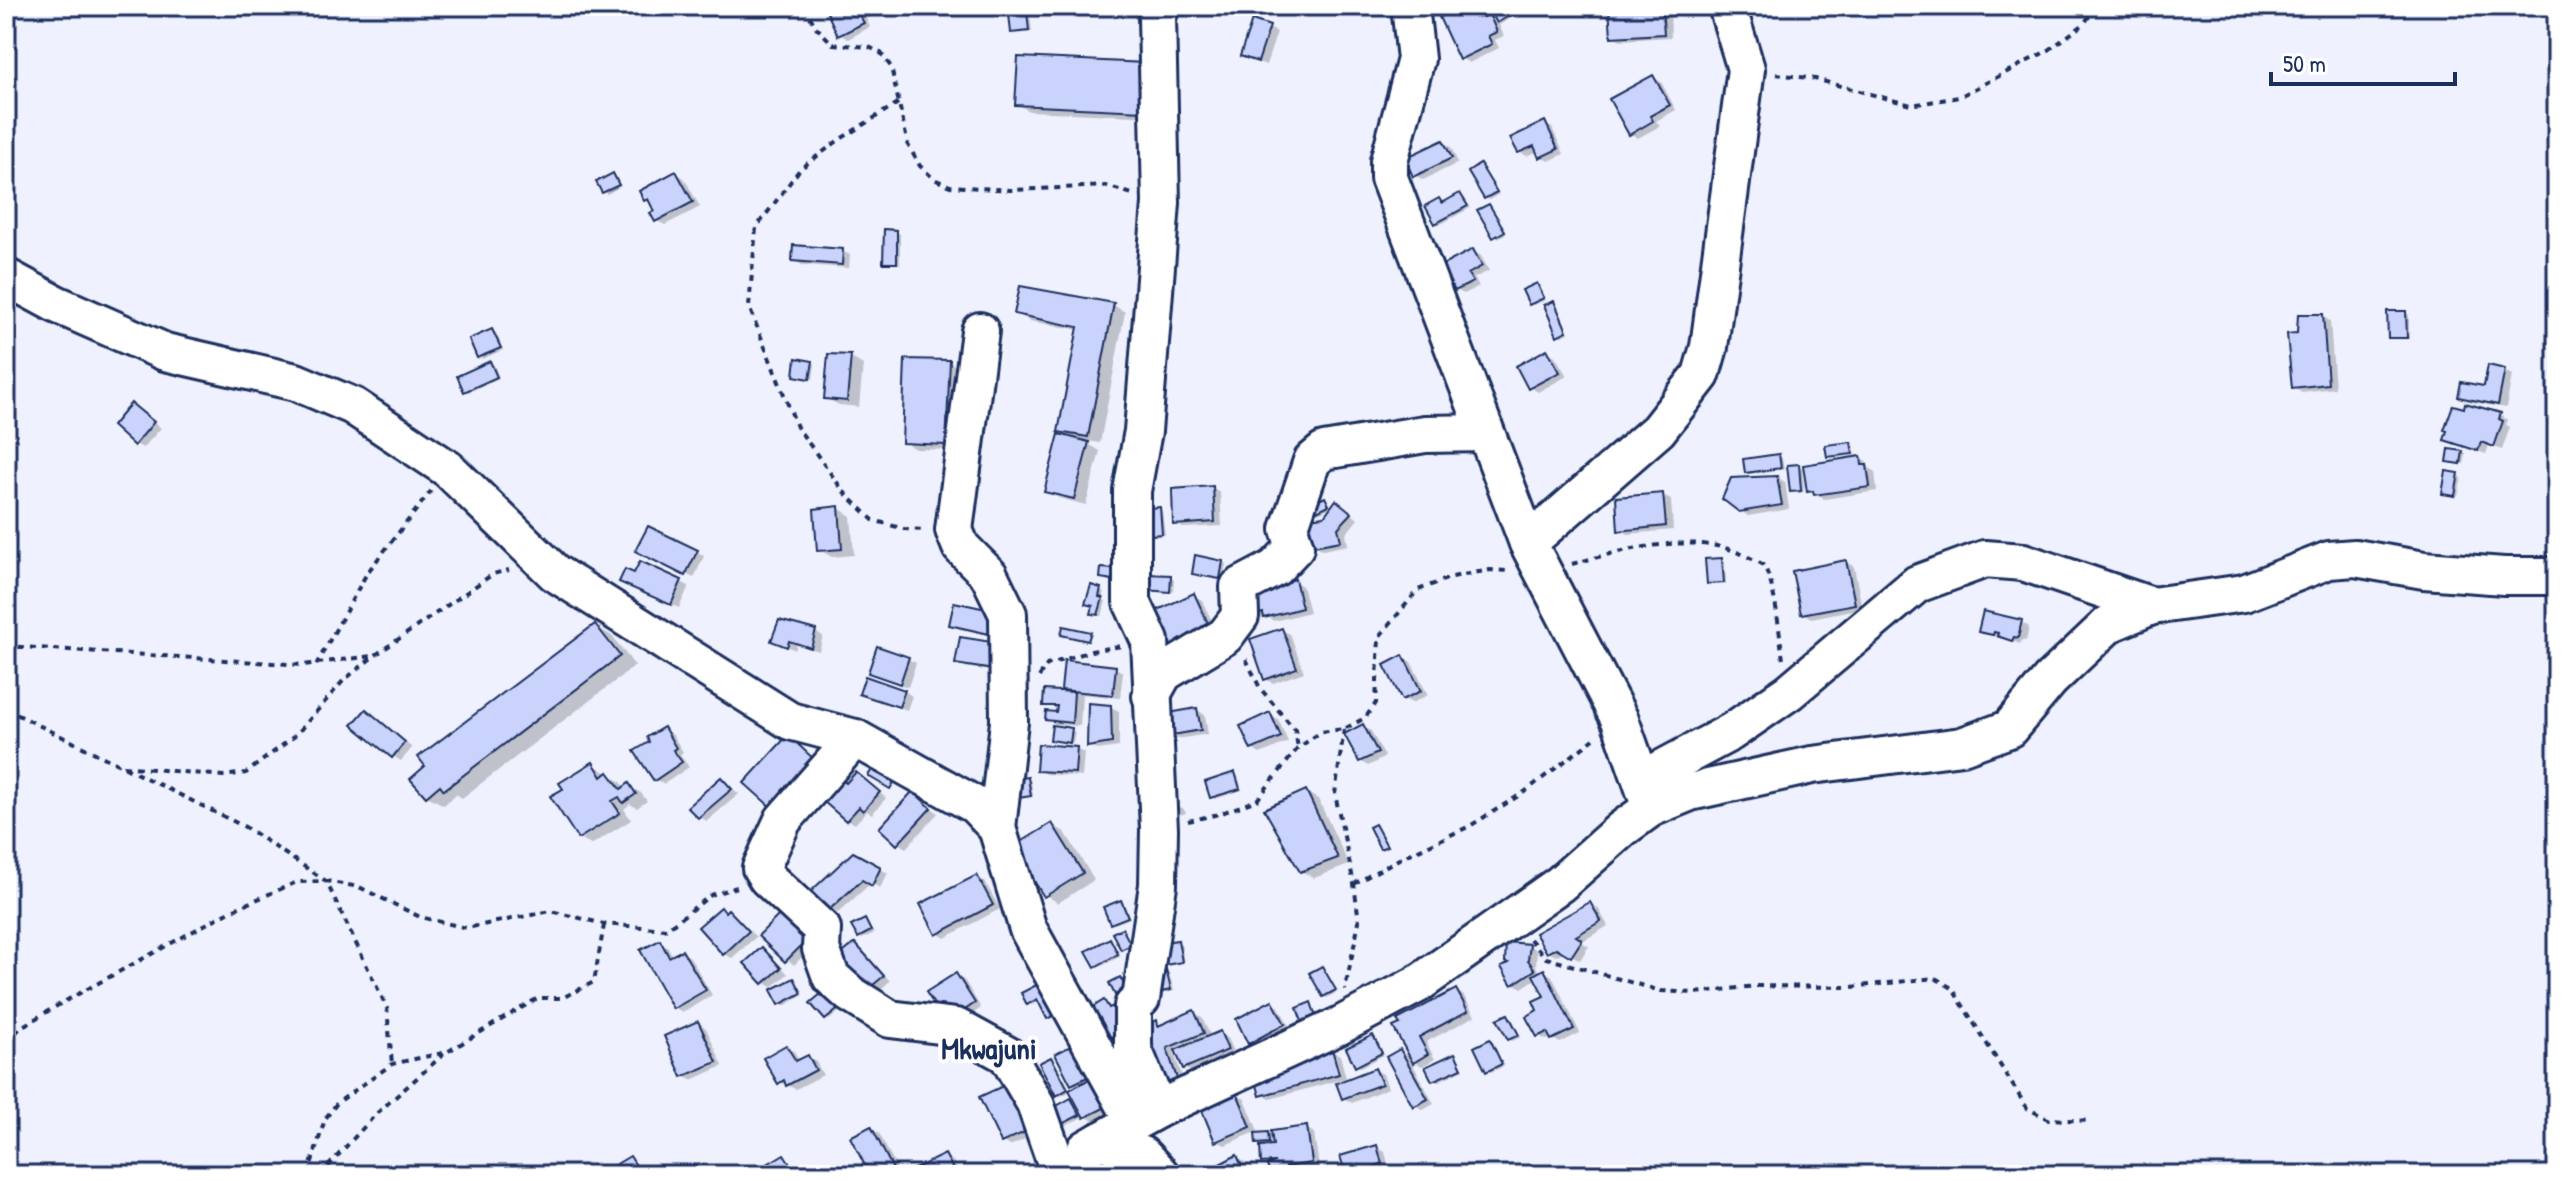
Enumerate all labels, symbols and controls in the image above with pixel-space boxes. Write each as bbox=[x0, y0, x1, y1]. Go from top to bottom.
scale bar bbox=[2271, 36, 2455, 86]
text: 50 m bbox=[2283, 47, 2326, 79]
district label: Mkwajuni bbox=[941, 1028, 1037, 1068]

